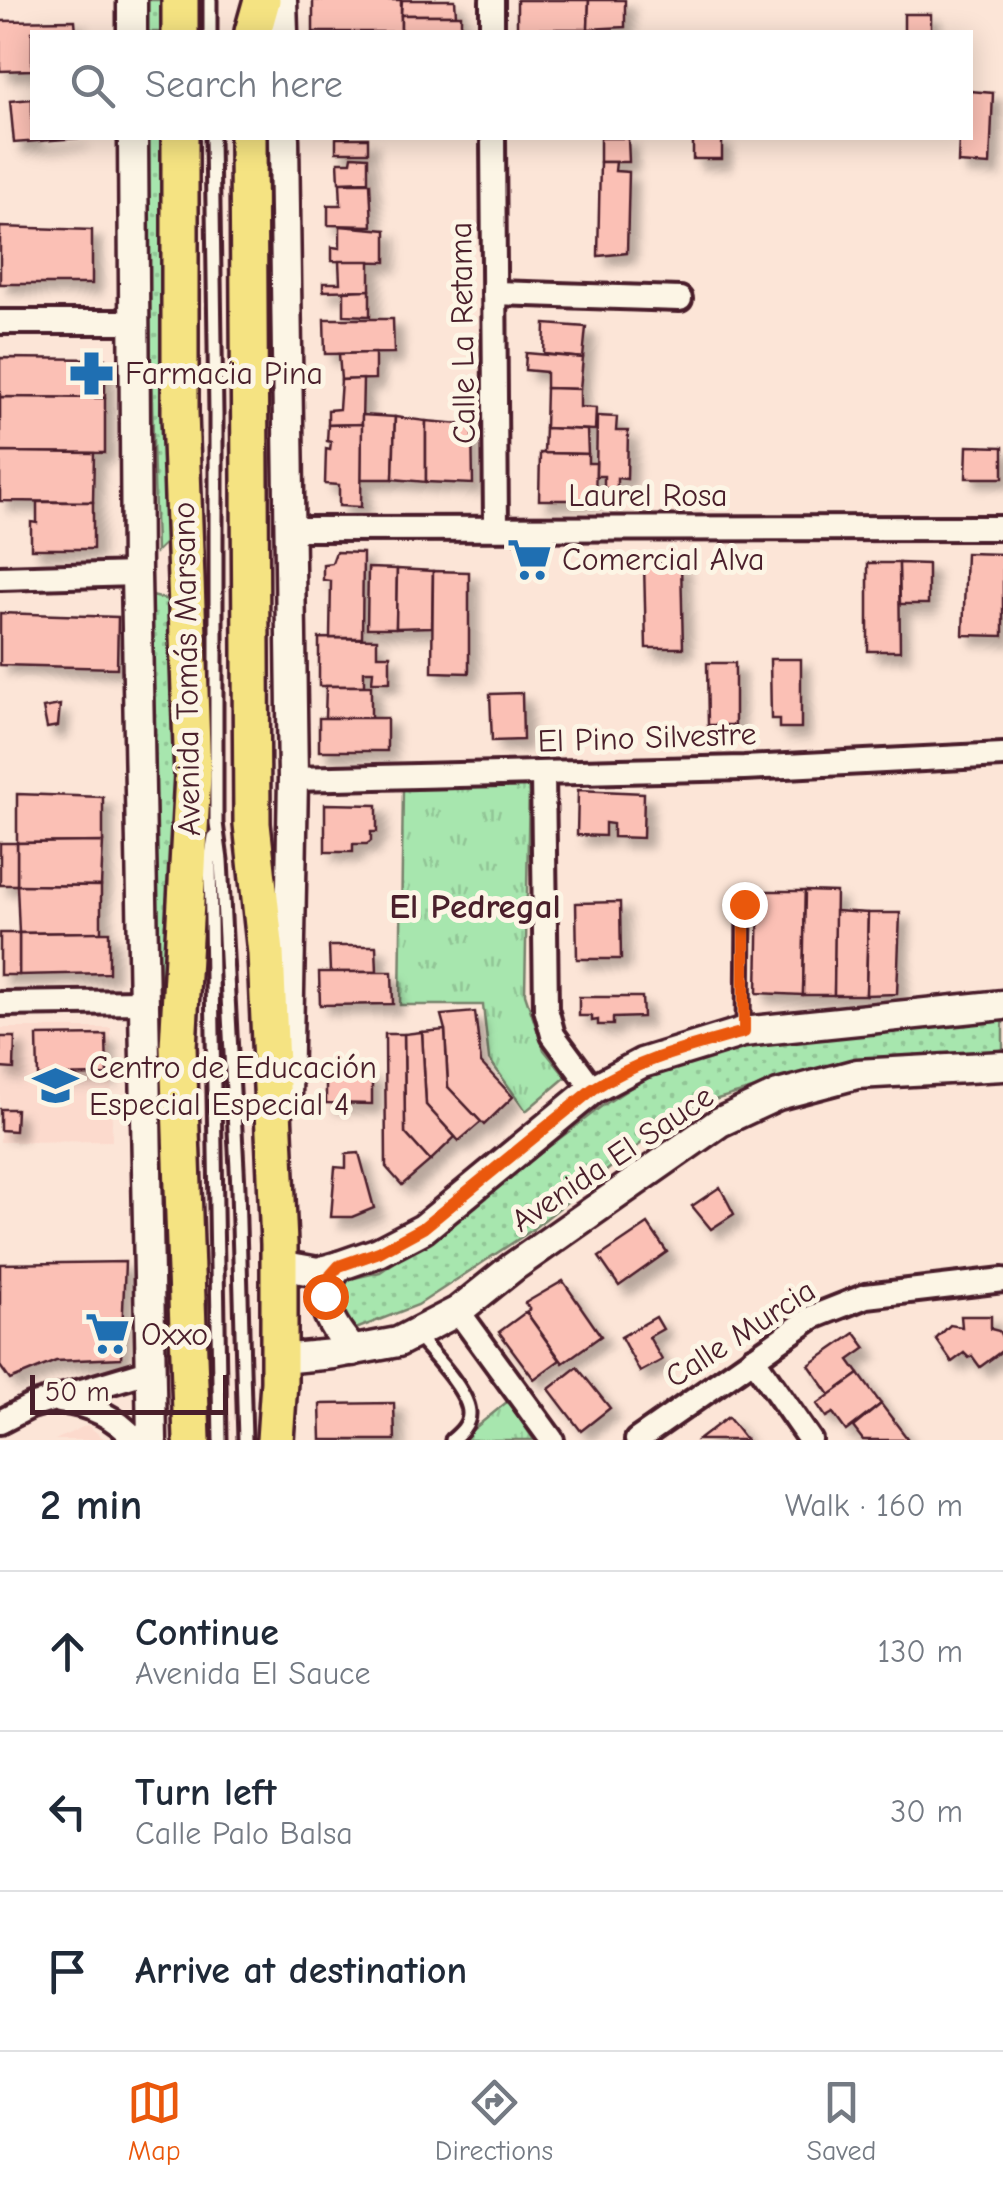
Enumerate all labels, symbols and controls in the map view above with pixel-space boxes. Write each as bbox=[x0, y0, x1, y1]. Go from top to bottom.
search box bbox=[30, 30, 973, 140]
icon: search bbox=[65, 58, 120, 113]
text: Search here bbox=[145, 63, 343, 107]
street label: Calle La Retama bbox=[442, 222, 483, 444]
pharmacy icon: Farmacia Pina bbox=[68, 349, 116, 397]
place label: Farmacia Pina bbox=[125, 355, 323, 392]
street label: Laurel Rosa bbox=[568, 477, 728, 514]
street label: Avenida Tomás Marsano bbox=[165, 501, 208, 837]
supermarket icon: Comercial Alva bbox=[505, 535, 553, 583]
place label: Comercial Alva bbox=[562, 541, 765, 578]
street label: El Pino Silvestre bbox=[537, 715, 757, 760]
route end bbox=[722, 882, 768, 928]
district label: El Pedregal bbox=[389, 886, 561, 927]
place label: Centro de Educación Especial Especial 4 bbox=[89, 1049, 377, 1123]
school or university icon: Centro de Educación Especial Especial 4 bbox=[32, 1061, 80, 1109]
street label: Avenida El Sauce bbox=[504, 1077, 720, 1240]
street label: Calle Murcia bbox=[658, 1271, 822, 1396]
route start bbox=[303, 1274, 349, 1320]
supermarket icon: Oxxo bbox=[84, 1310, 132, 1358]
place label: Oxxo bbox=[141, 1316, 208, 1353]
scale bar bbox=[30, 1370, 228, 1414]
text: 50 m bbox=[45, 1376, 110, 1408]
text: 2 min bbox=[40, 1481, 142, 1530]
text: Walk · 160 m bbox=[785, 1487, 963, 1524]
text: Continue bbox=[135, 1611, 279, 1655]
icon: ahead bbox=[40, 1624, 95, 1679]
text: 130 m bbox=[877, 1633, 963, 1670]
text: Avenida El Sauce bbox=[135, 1655, 370, 1692]
text: Turn left bbox=[135, 1771, 276, 1815]
icon: left bbox=[40, 1784, 95, 1839]
text: 30 m bbox=[890, 1793, 963, 1830]
text: Calle Palo Balsa bbox=[135, 1815, 353, 1852]
icon: arrive bbox=[40, 1944, 95, 1999]
text: Arrive at destination bbox=[135, 1949, 467, 1993]
tab: Map bbox=[127, 2075, 182, 2167]
tab: Directions bbox=[435, 2075, 553, 2167]
tab: Saved bbox=[806, 2075, 876, 2167]

